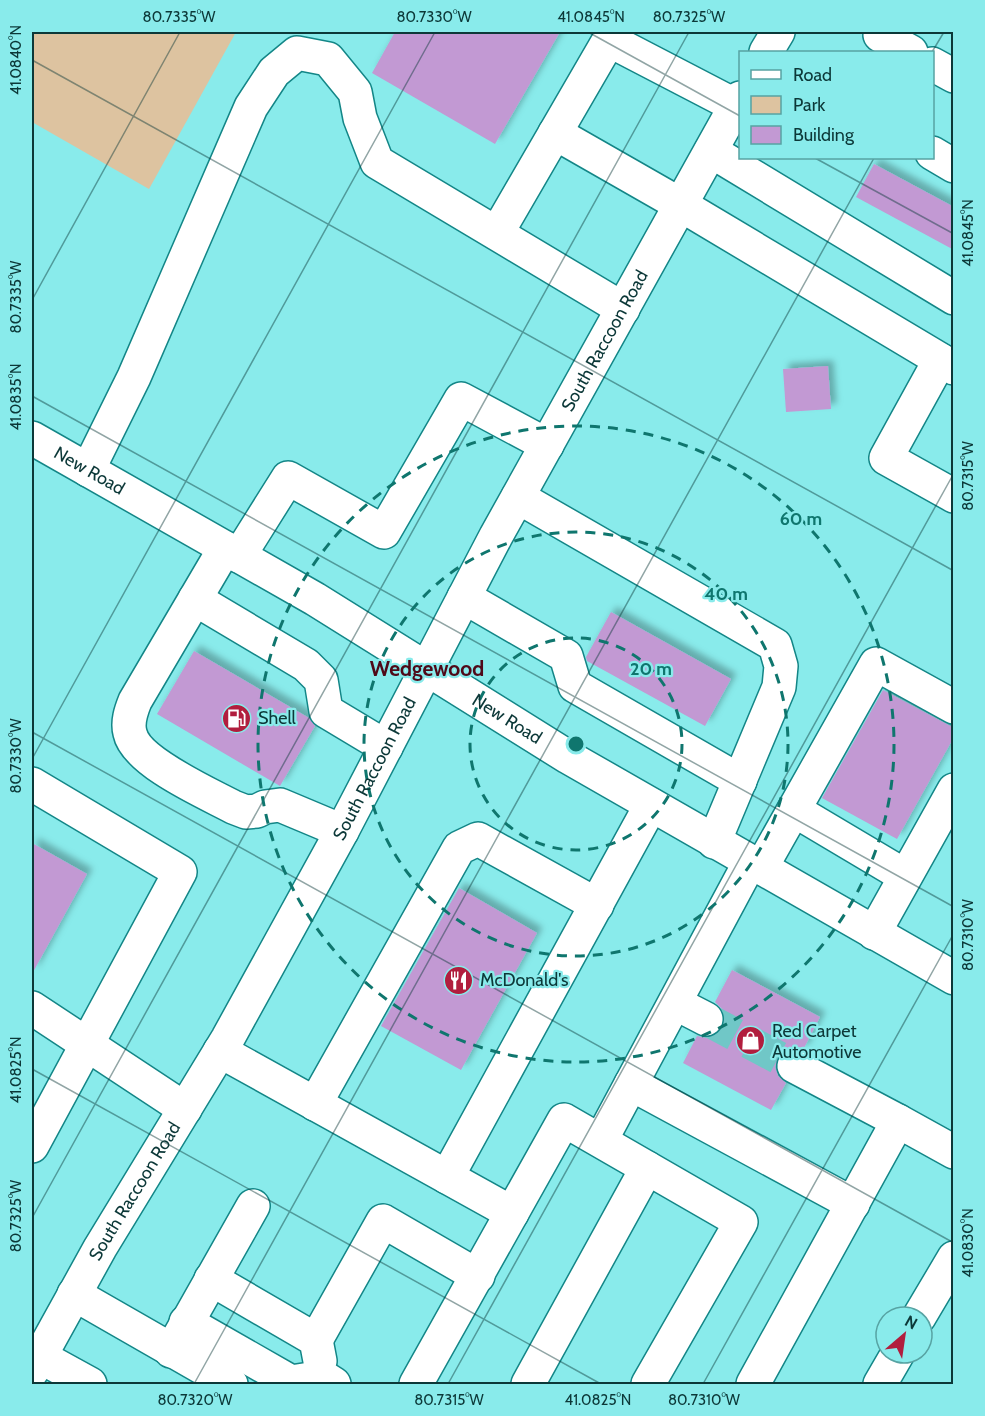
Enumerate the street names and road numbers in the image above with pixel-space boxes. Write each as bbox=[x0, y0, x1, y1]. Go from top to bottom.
street label: South Raccoon Road bbox=[557, 266, 653, 415]
street label: New Road bbox=[50, 442, 129, 499]
street label: New Road bbox=[468, 689, 546, 749]
street label: South Raccoon Road bbox=[328, 694, 421, 844]
street label: South Raccoon Road bbox=[84, 1118, 185, 1264]

